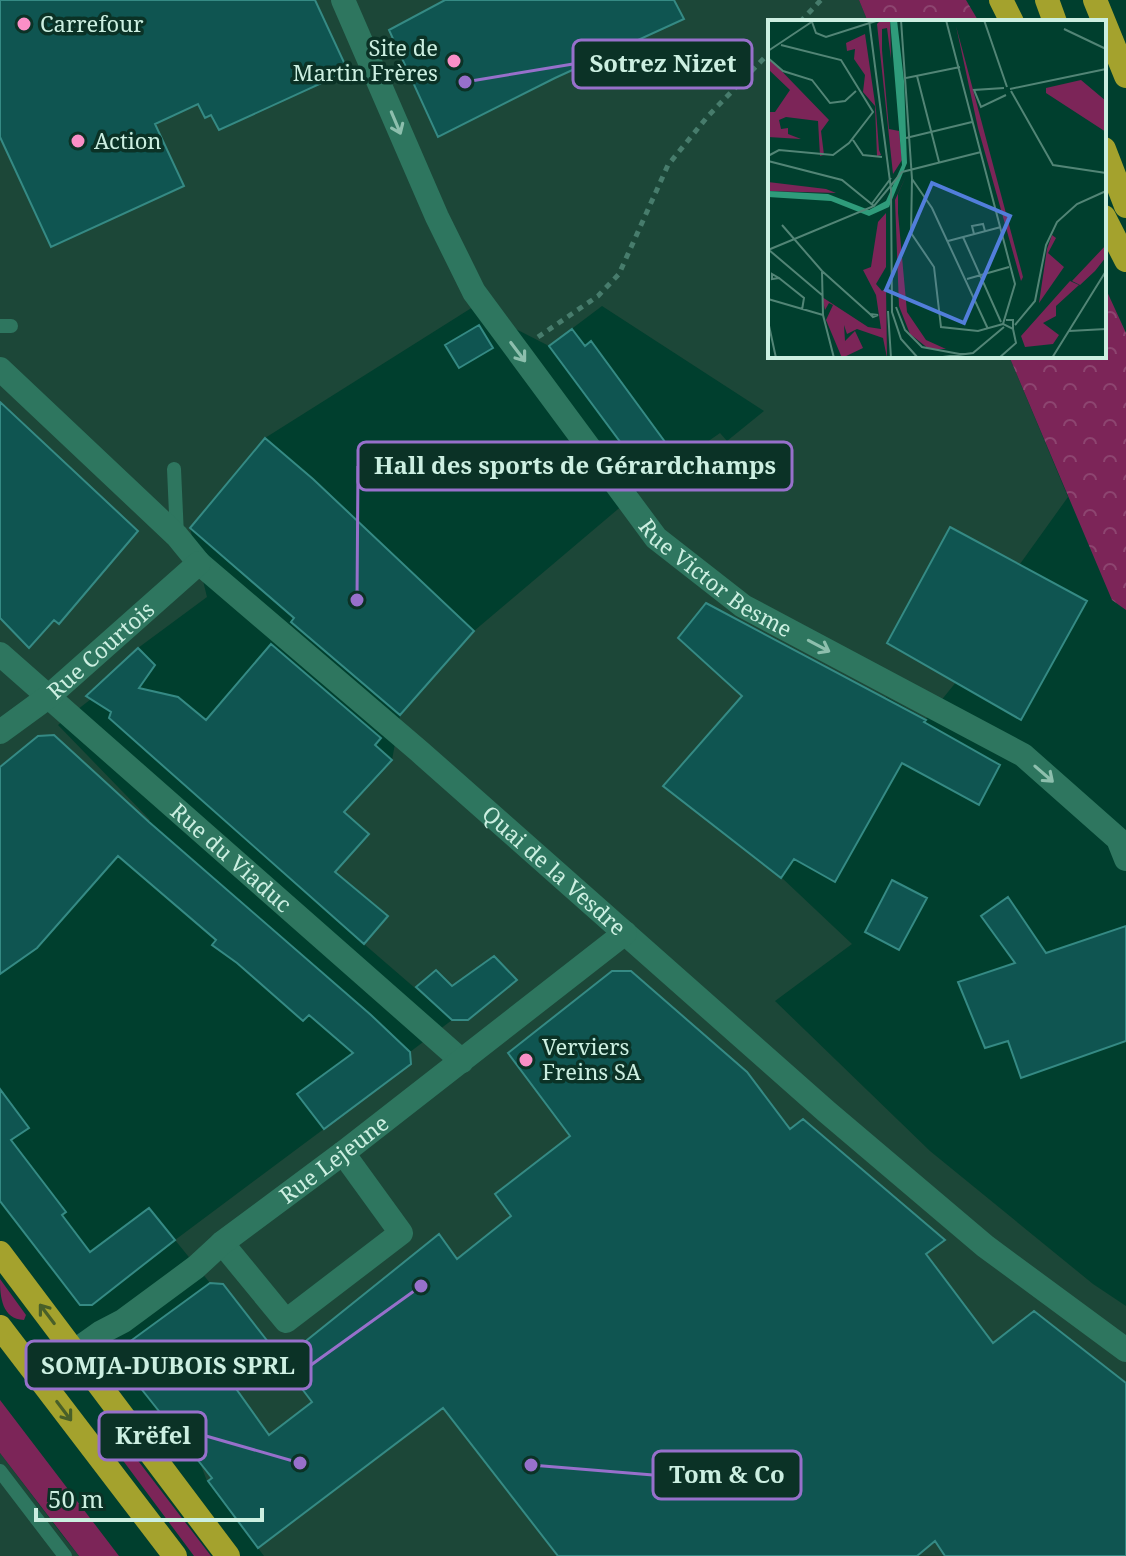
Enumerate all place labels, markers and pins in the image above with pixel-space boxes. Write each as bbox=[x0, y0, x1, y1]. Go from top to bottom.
place label: Carrefour bbox=[40, 8, 144, 38]
marker: Carrefour bbox=[15, 15, 33, 33]
place label: Site de Martin Frères bbox=[293, 32, 438, 87]
callout: Sotrez Nizet bbox=[573, 40, 752, 88]
marker: Site de Martin Frères bbox=[445, 52, 463, 70]
place label: Action bbox=[94, 125, 162, 155]
marker: Action bbox=[69, 132, 87, 150]
callout: Hall des sports de Gérardchamps bbox=[358, 442, 792, 490]
place label: Verviers Freins SA bbox=[542, 1031, 642, 1086]
marker: Verviers Freins SA bbox=[517, 1051, 535, 1069]
callout: SOMJA-DUBOIS SPRL bbox=[26, 1341, 311, 1389]
callout: Krëfel bbox=[99, 1412, 206, 1460]
callout: Tom & Co bbox=[653, 1451, 801, 1499]

